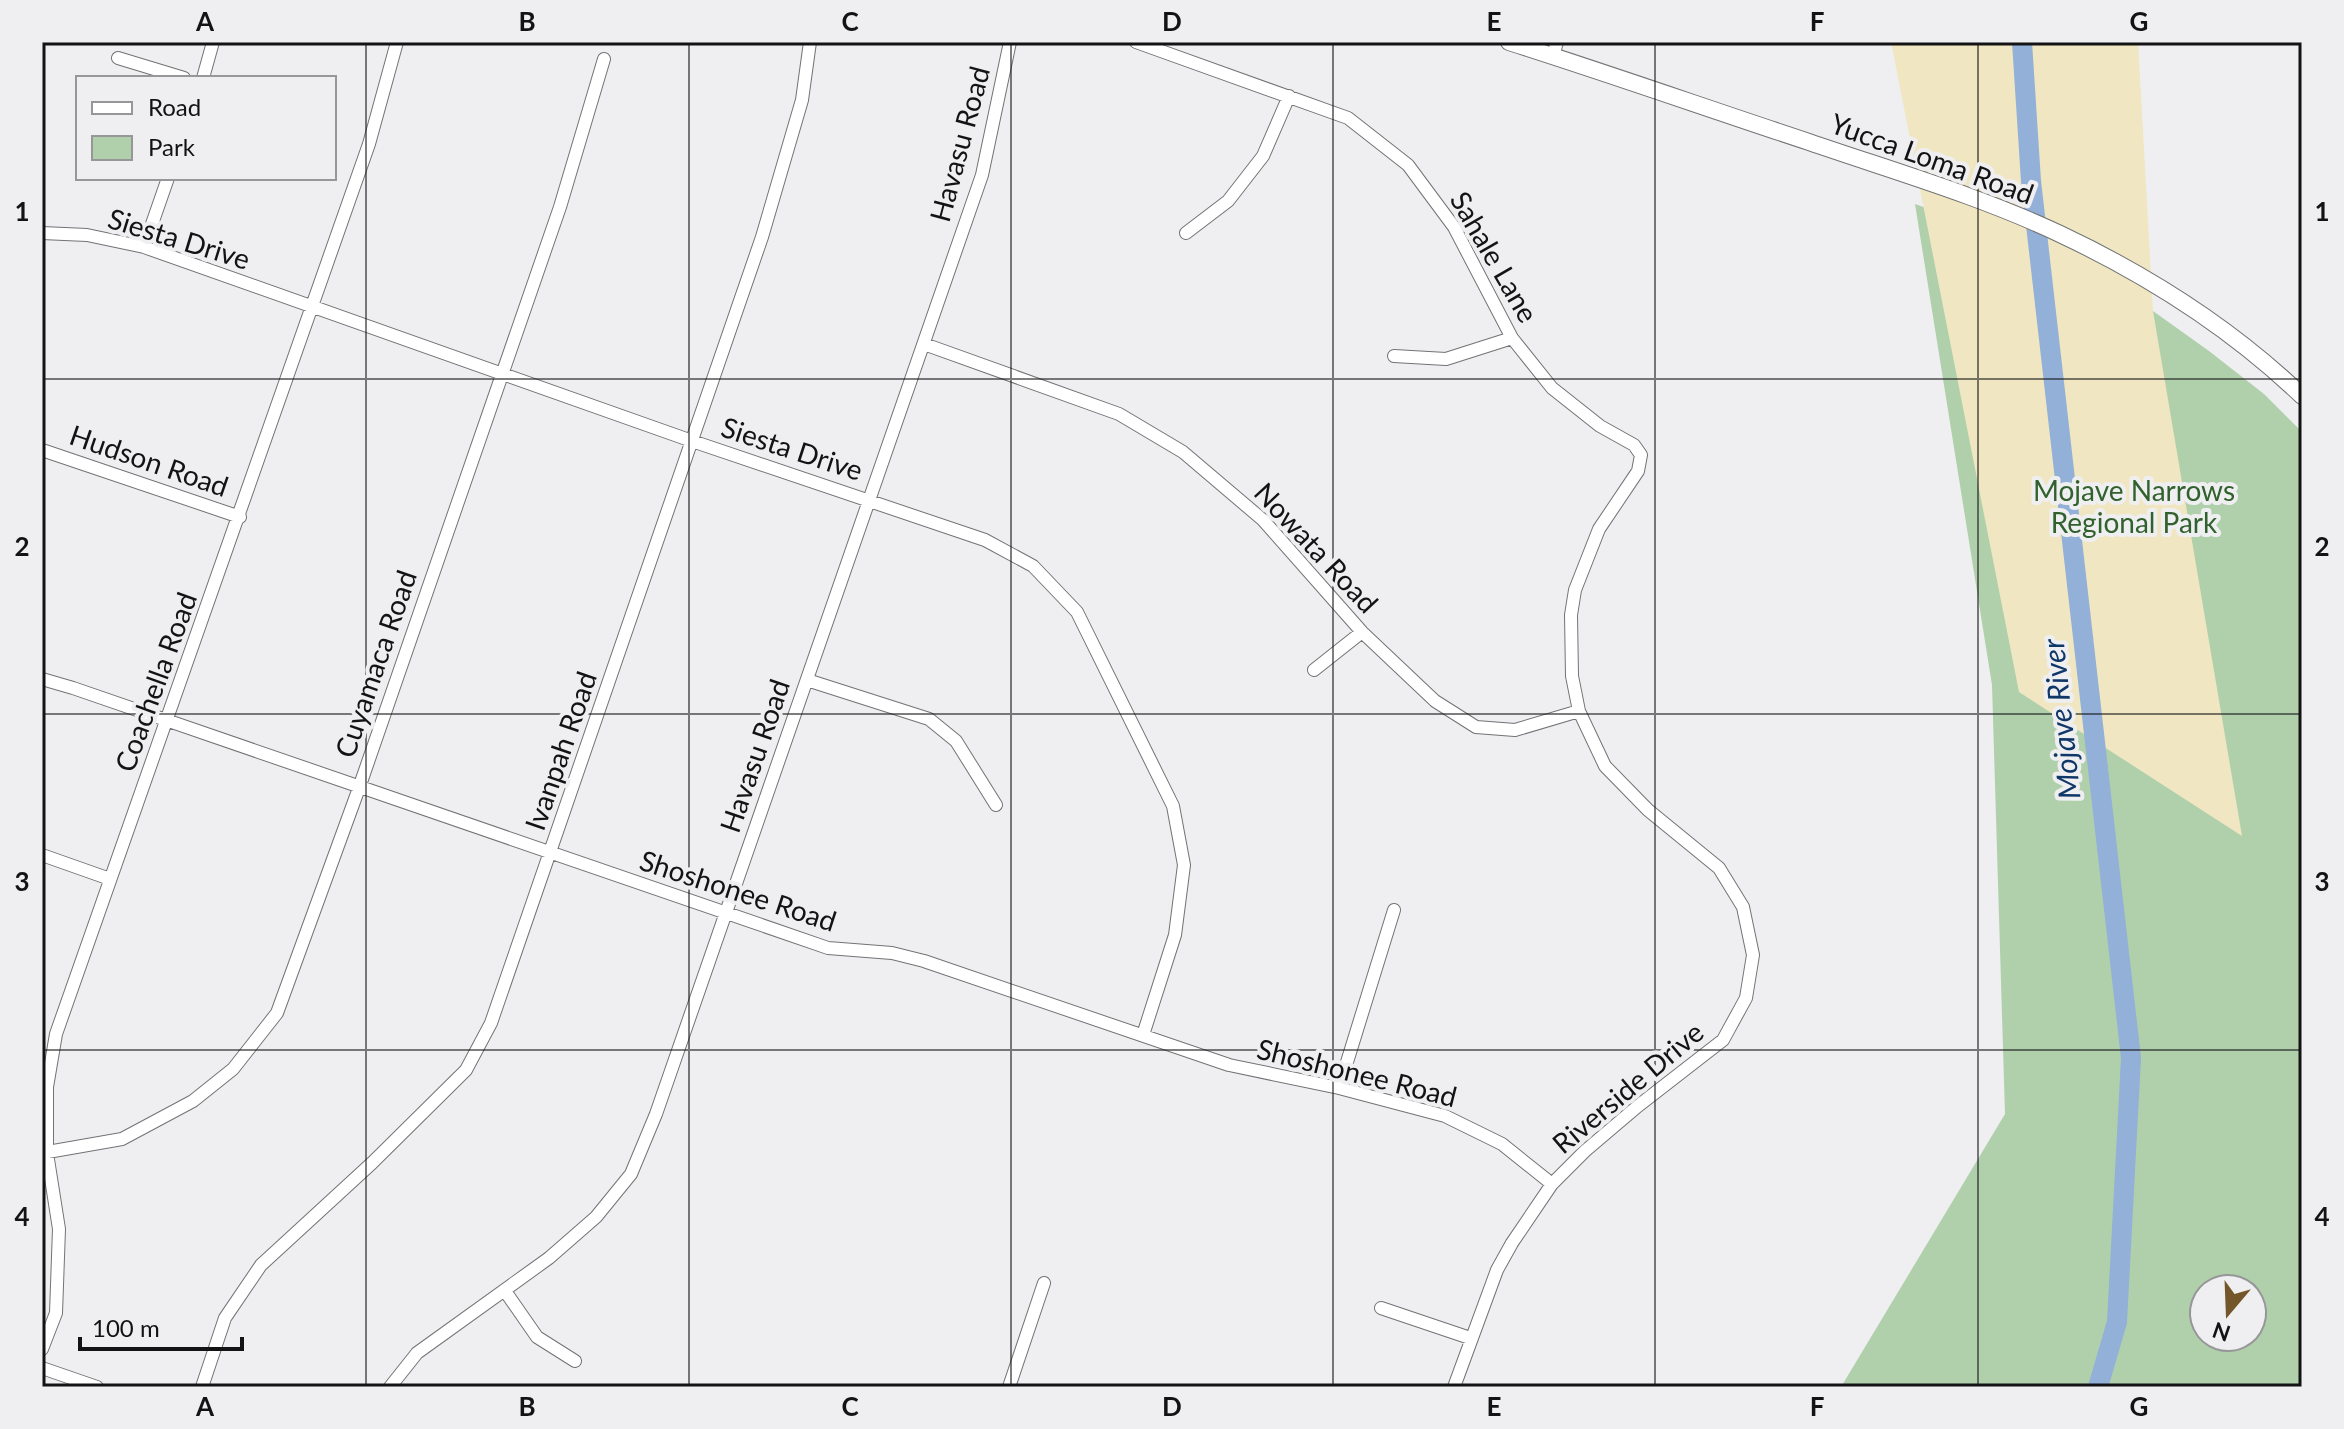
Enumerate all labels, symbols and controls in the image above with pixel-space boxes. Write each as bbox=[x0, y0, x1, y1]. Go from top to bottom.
text: A bbox=[195, 5, 215, 37]
text: B bbox=[518, 5, 536, 37]
text: C bbox=[841, 5, 859, 37]
text: D bbox=[1162, 5, 1182, 37]
text: E bbox=[1487, 5, 1501, 37]
text: F bbox=[1810, 5, 1824, 37]
text: G bbox=[2130, 5, 2148, 37]
street label: Havasu Road bbox=[922, 62, 996, 225]
legend bbox=[76, 76, 336, 180]
text: Road bbox=[148, 92, 201, 121]
street label: Yucca Loma Road bbox=[1826, 106, 2039, 211]
text: Park bbox=[148, 132, 196, 161]
street label: Sahale Lane bbox=[1444, 185, 1546, 328]
text: 1 bbox=[14, 195, 30, 227]
text: 1 bbox=[2314, 195, 2330, 227]
street label: Siesta Drive bbox=[104, 200, 254, 276]
street label: Siesta Drive bbox=[717, 409, 867, 487]
street label: Hudson Road bbox=[66, 417, 233, 503]
park label: Mojave Narrows Regional Park bbox=[2033, 473, 2235, 539]
street label: Nowata Road bbox=[1248, 475, 1386, 619]
text: 2 bbox=[14, 530, 30, 562]
text: 2 bbox=[2314, 530, 2330, 562]
street label: Cuyamaca Road bbox=[327, 566, 423, 762]
street label: Coachella Road bbox=[107, 587, 203, 776]
water label: Mojave River bbox=[2034, 636, 2086, 801]
street label: Ivanpah Road bbox=[517, 667, 603, 835]
street label: Havasu Road bbox=[712, 675, 796, 837]
street label: Shoshonee Road bbox=[636, 842, 841, 938]
text: 3 bbox=[14, 865, 30, 897]
text: 3 bbox=[2314, 865, 2330, 897]
street label: Riverside Drive bbox=[1545, 1014, 1710, 1160]
street label: Shoshonee Road bbox=[1254, 1031, 1461, 1113]
text: 4 bbox=[14, 1200, 30, 1232]
text: 4 bbox=[2314, 1200, 2330, 1232]
north arrow bbox=[2188, 1273, 2268, 1353]
scale bar bbox=[80, 1301, 242, 1351]
text: 100 m bbox=[92, 1313, 160, 1342]
text: N bbox=[2209, 1317, 2234, 1348]
text: A bbox=[195, 1390, 215, 1422]
text: B bbox=[518, 1390, 536, 1422]
text: C bbox=[841, 1390, 859, 1422]
text: D bbox=[1162, 1390, 1182, 1422]
text: E bbox=[1487, 1390, 1501, 1422]
text: F bbox=[1810, 1390, 1824, 1422]
text: G bbox=[2130, 1390, 2148, 1422]

